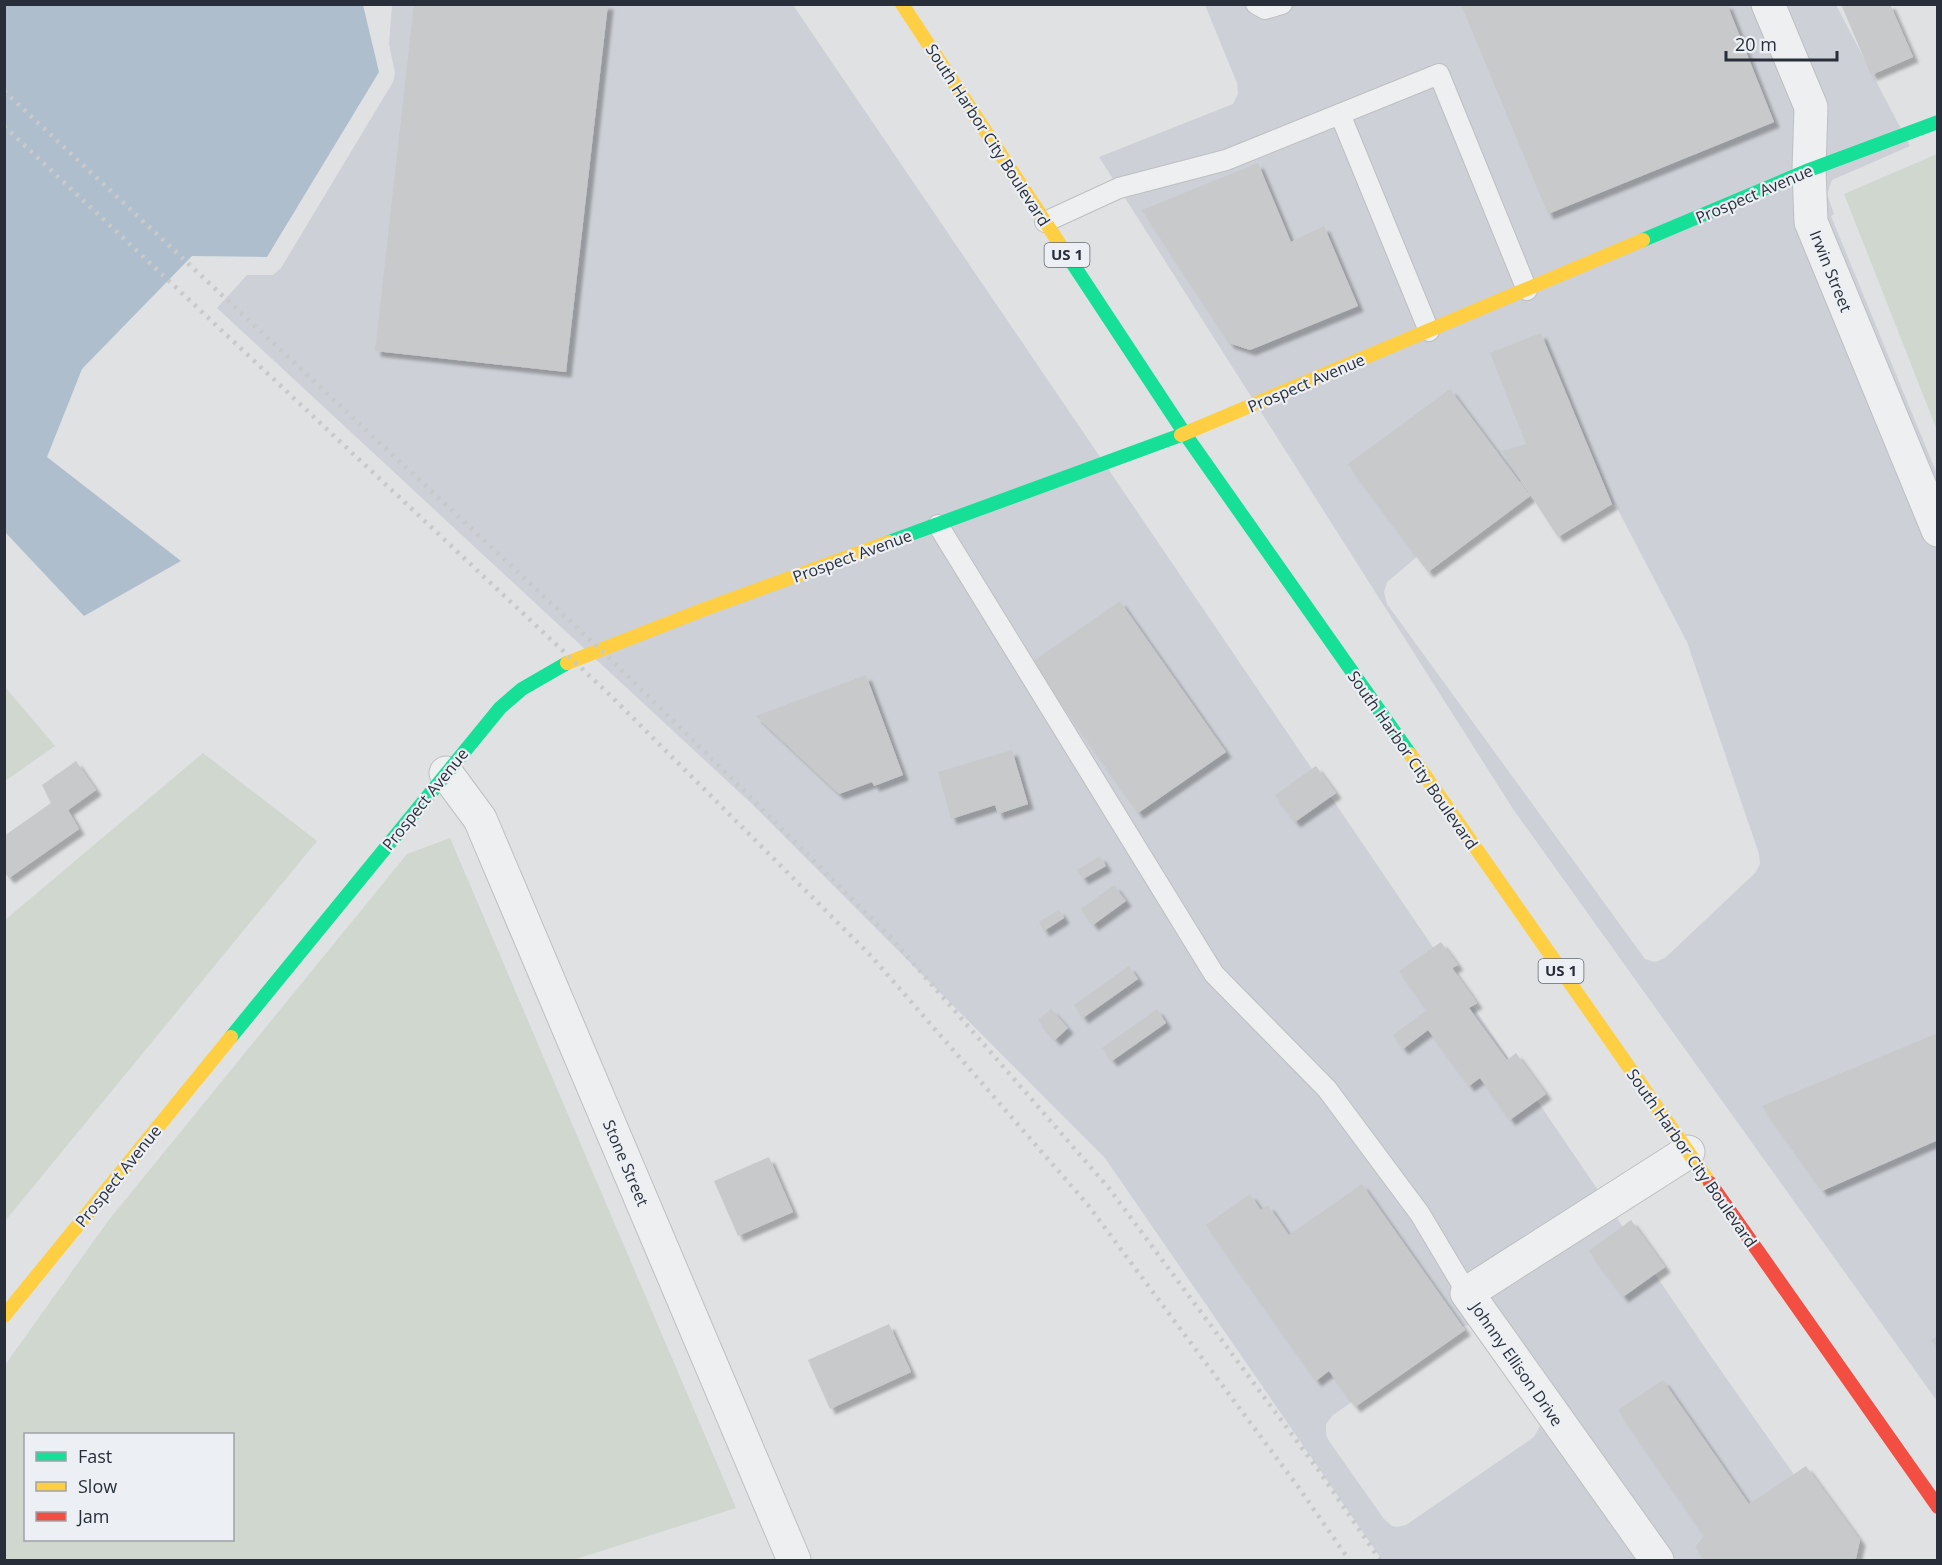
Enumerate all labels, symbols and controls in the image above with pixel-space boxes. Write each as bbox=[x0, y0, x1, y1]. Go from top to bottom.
scale bar bbox=[1726, 24, 1837, 62]
text: 20 m bbox=[1735, 32, 1777, 56]
street label: South Harbor City Boulevard bbox=[921, 40, 1055, 230]
street label: Prospect Avenue bbox=[1692, 159, 1816, 229]
street label: Irwin Street bbox=[1805, 227, 1857, 315]
road number: US 1 bbox=[1044, 243, 1090, 267]
street label: Prospect Avenue bbox=[1244, 348, 1368, 418]
street label: Prospect Avenue bbox=[789, 524, 915, 588]
street label: South Harbor City Boulevard bbox=[1343, 666, 1483, 854]
street label: Prospect Avenue bbox=[377, 743, 473, 855]
road number: US 1 bbox=[1538, 959, 1584, 983]
street label: South Harbor City Boulevard bbox=[1622, 1064, 1762, 1252]
street label: Stone Street bbox=[598, 1116, 654, 1210]
street label: Prospect Avenue bbox=[70, 1120, 166, 1232]
street label: Johnny Ellison Drive bbox=[1465, 1296, 1568, 1430]
legend bbox=[24, 1433, 234, 1541]
text: Fast bbox=[78, 1444, 112, 1468]
text: Slow bbox=[78, 1474, 117, 1498]
text: Jam bbox=[76, 1504, 110, 1528]

